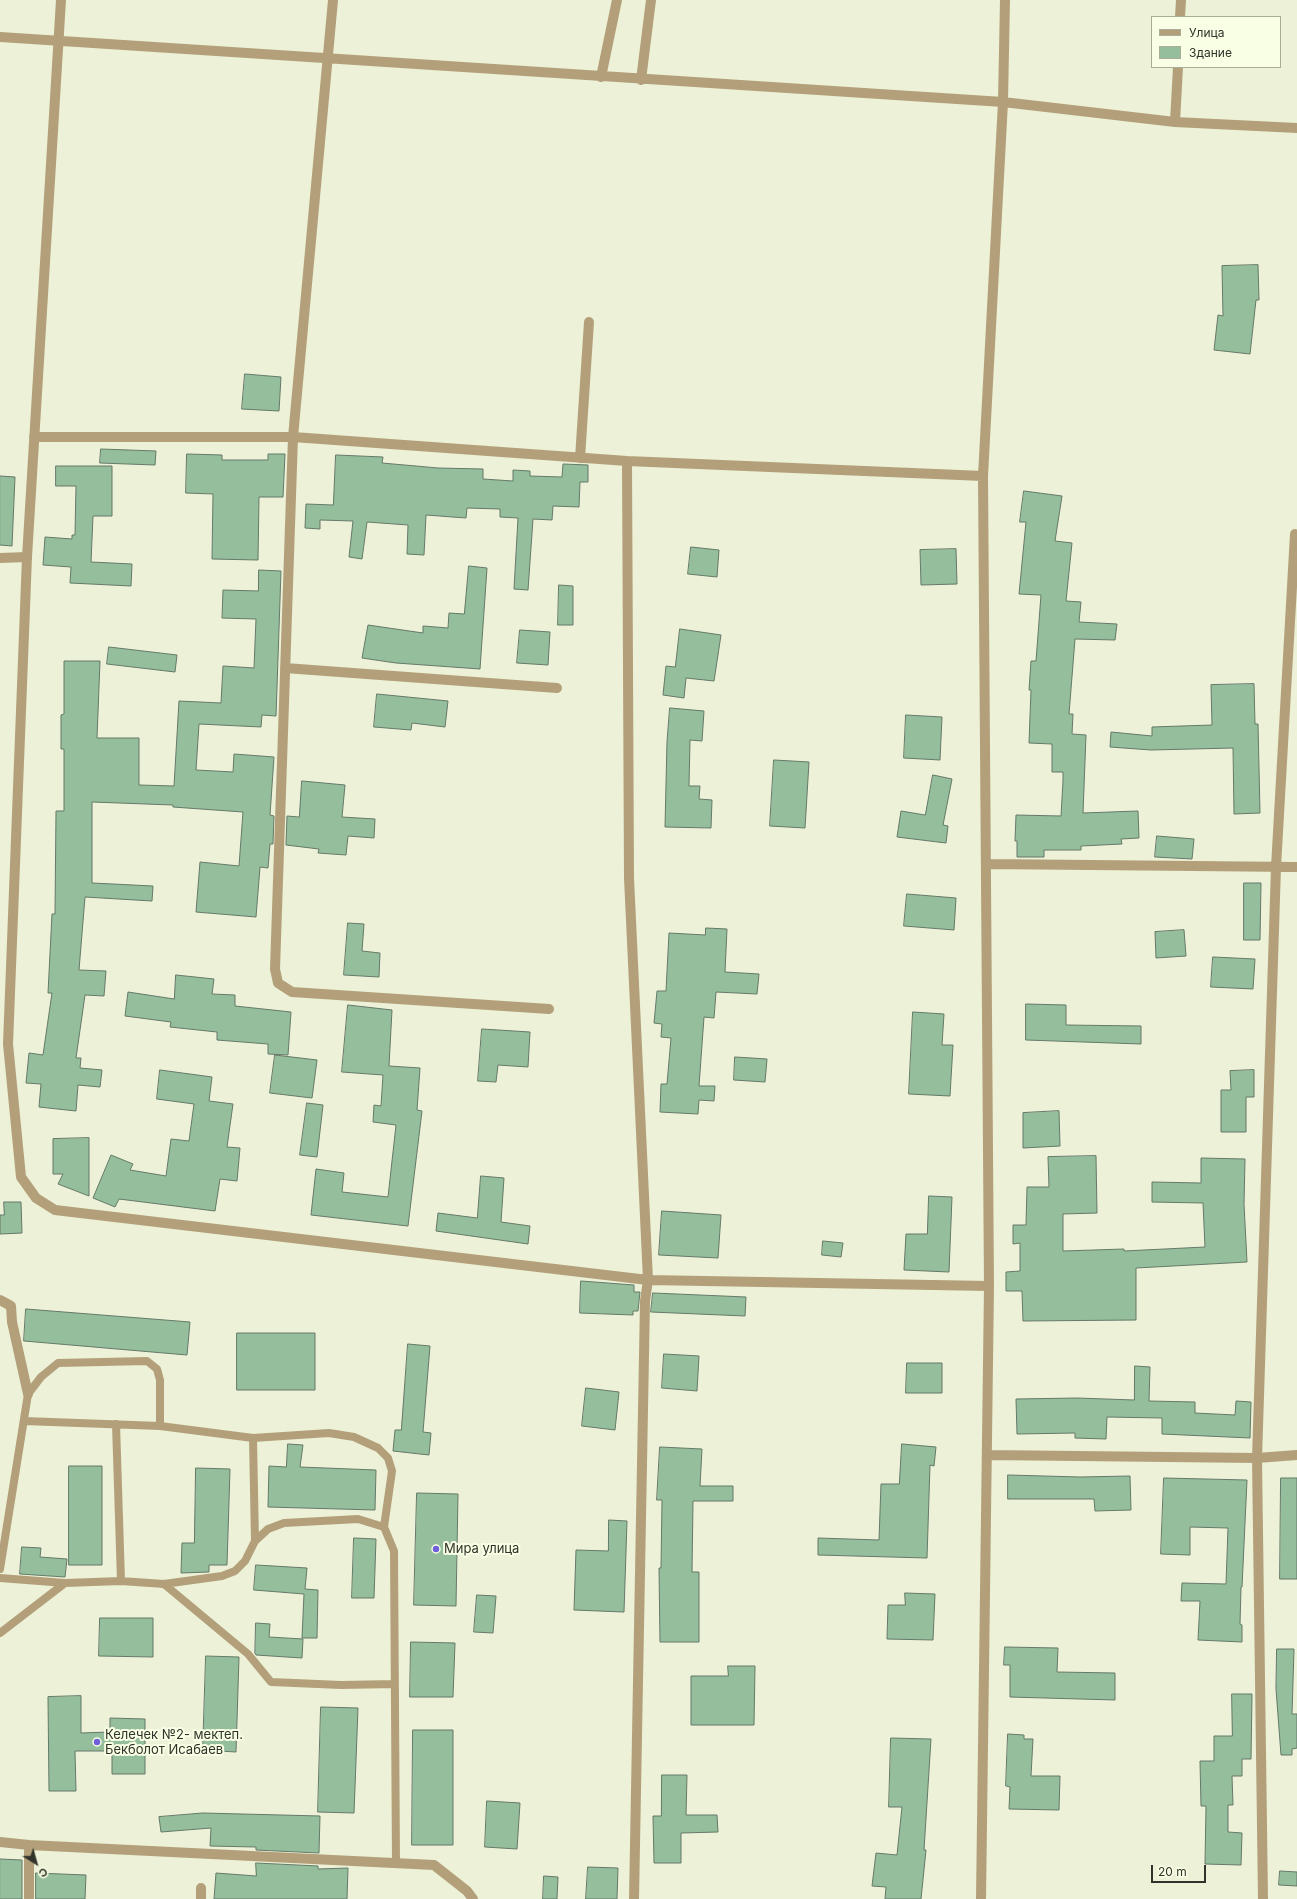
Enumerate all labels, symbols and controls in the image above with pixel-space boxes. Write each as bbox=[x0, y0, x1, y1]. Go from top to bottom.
legend bbox=[1151, 16, 1281, 68]
text: Улица bbox=[1189, 25, 1224, 40]
text: Здание bbox=[1189, 45, 1232, 60]
place label: Мира улица bbox=[444, 1541, 519, 1557]
marker: Мира улица bbox=[431, 1544, 441, 1554]
place label: Келечек №2- мектеп. Бекболот Исабаев bbox=[105, 1727, 243, 1758]
marker: Келечек №2- мектеп. Бекболот Исабаев bbox=[92, 1737, 102, 1747]
north arrow bbox=[16, 1843, 56, 1883]
scale bar bbox=[1153, 1857, 1208, 1883]
text: 20 m bbox=[1158, 1864, 1187, 1879]
text: С bbox=[36, 1865, 51, 1881]

